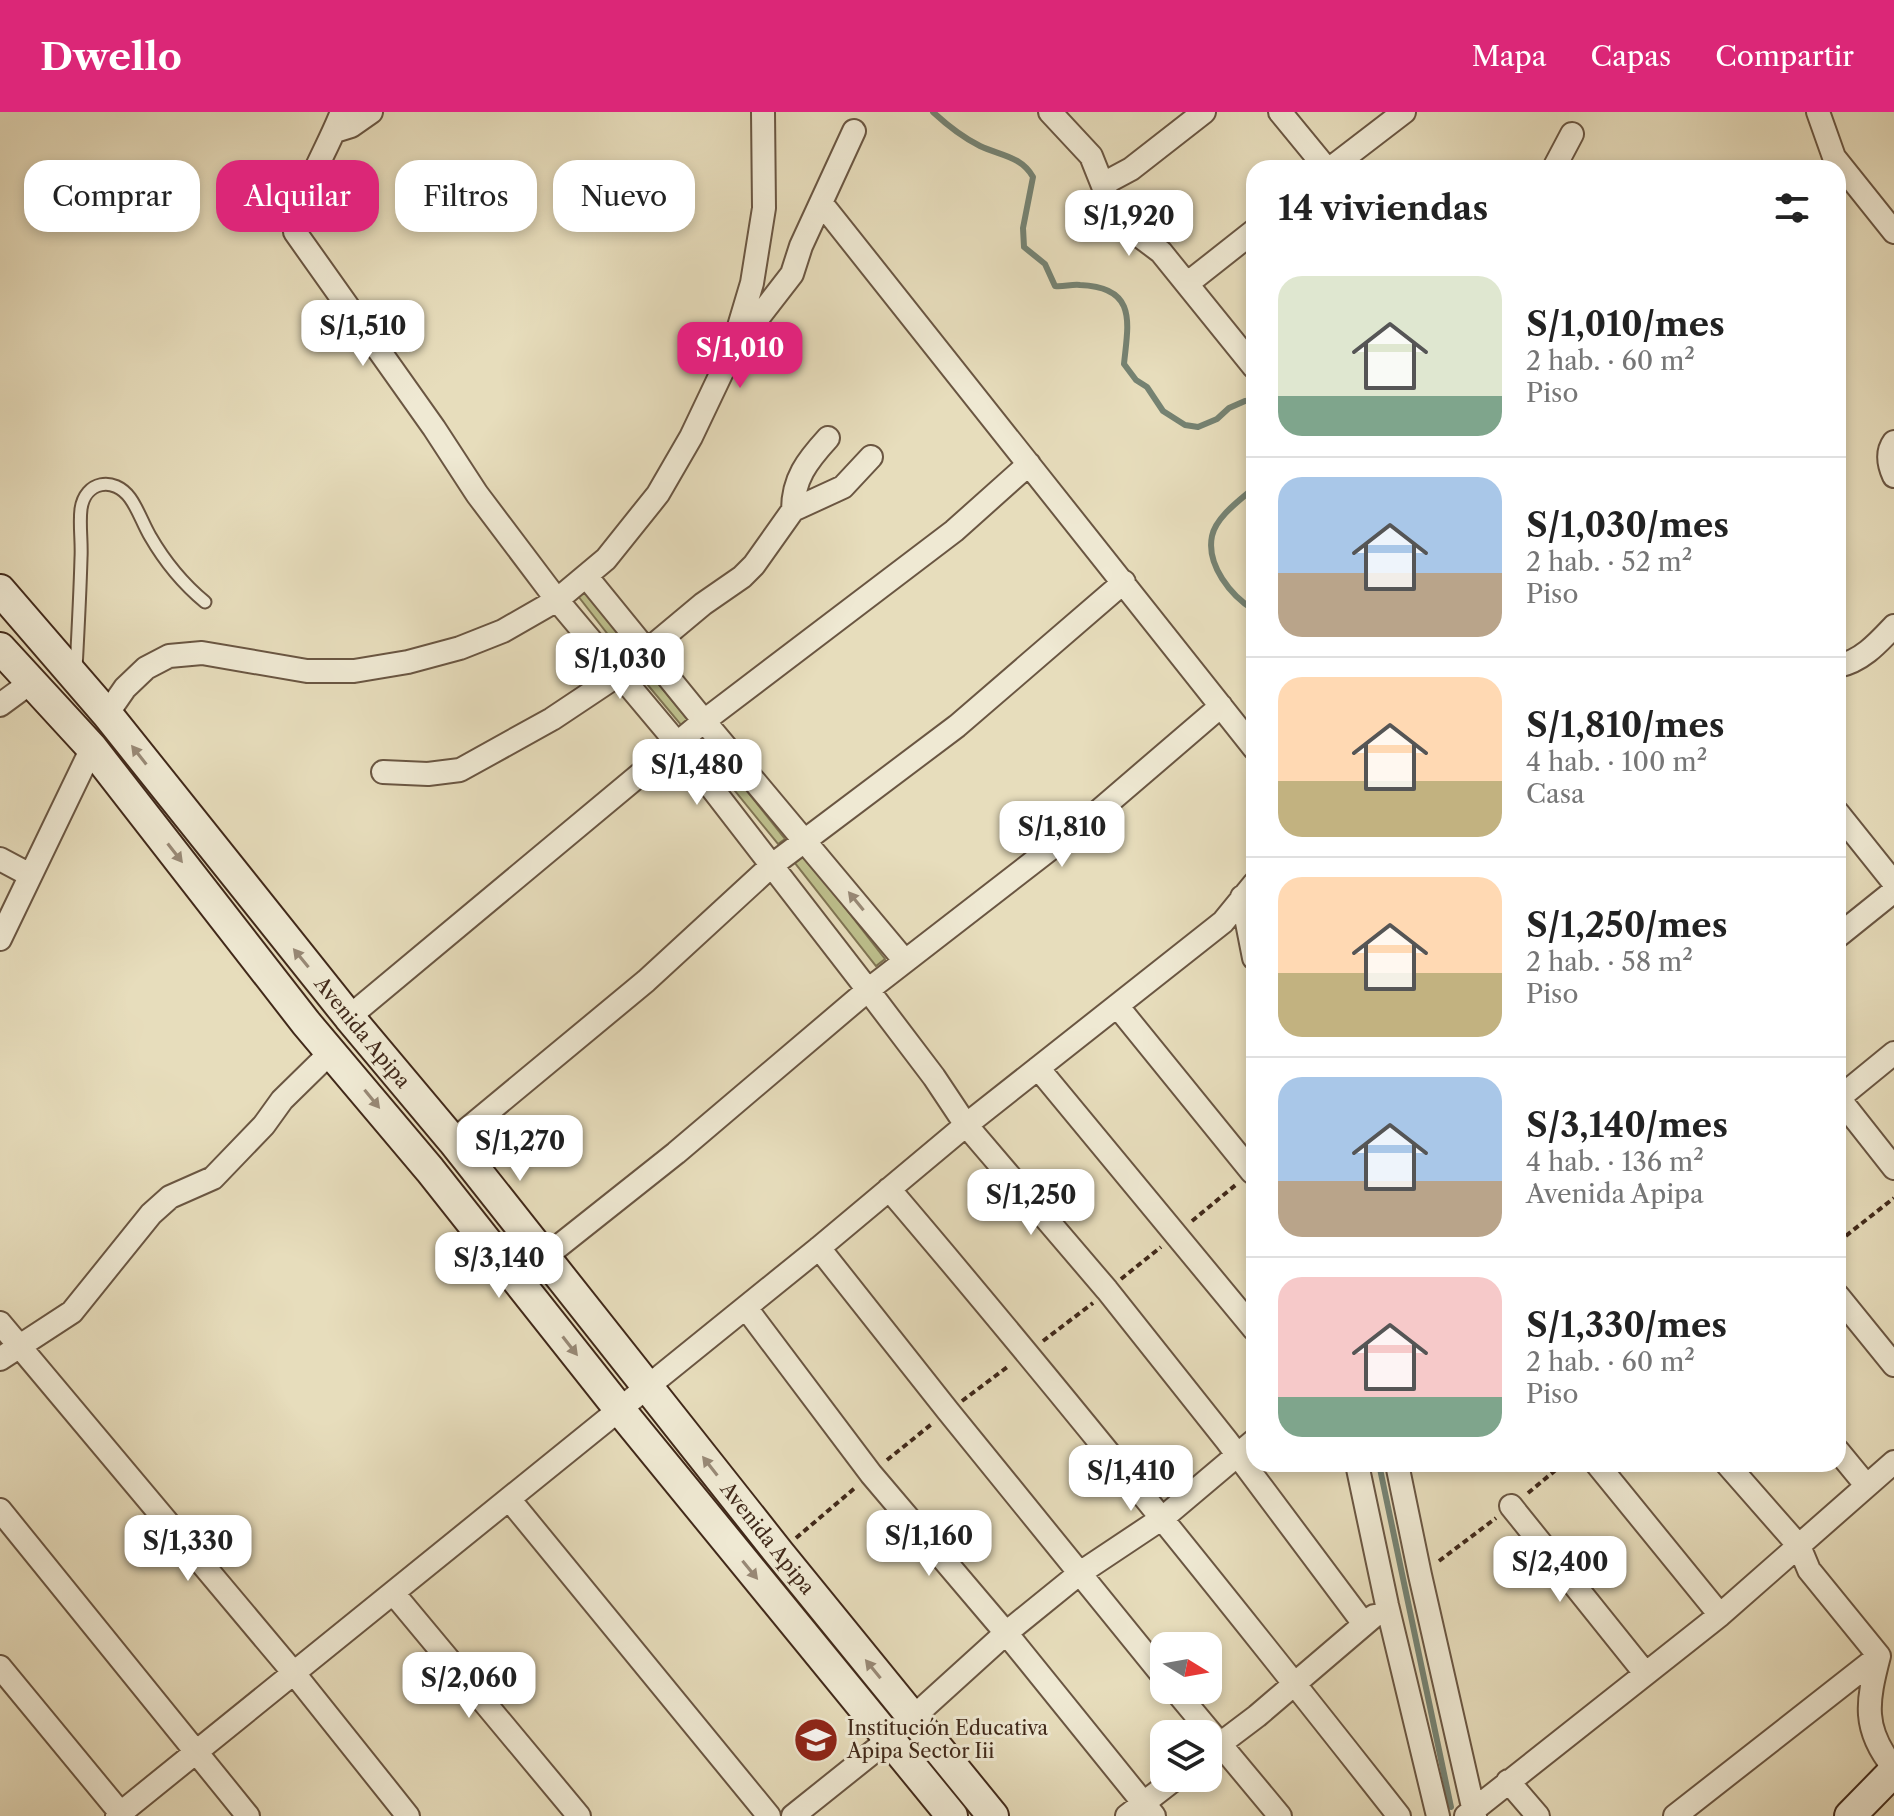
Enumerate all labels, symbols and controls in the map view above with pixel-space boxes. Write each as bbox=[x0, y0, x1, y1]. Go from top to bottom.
text: Dwello bbox=[40, 33, 182, 80]
text: Mapa bbox=[1472, 39, 1547, 73]
text: Capas bbox=[1591, 39, 1671, 73]
text: Compartir bbox=[1715, 39, 1854, 73]
chip: Comprar bbox=[24, 160, 200, 232]
chip: Alquilar bbox=[216, 160, 379, 232]
chip: Filtros bbox=[395, 160, 537, 232]
chip: Nuevo bbox=[553, 160, 695, 232]
icon: filters bbox=[1770, 186, 1814, 230]
text: 14 viviendas bbox=[1278, 187, 1488, 229]
pin: S/1,920 bbox=[1055, 190, 1203, 258]
text: S/1,920 bbox=[1083, 200, 1175, 232]
pin: S/1,510 bbox=[289, 300, 437, 368]
text: S/1,010/mes bbox=[1526, 303, 1725, 345]
icon: home bbox=[1342, 308, 1438, 404]
text: S/1,510 bbox=[319, 310, 407, 342]
pin: S/1,010 bbox=[666, 322, 814, 390]
text: S/1,010 bbox=[695, 332, 785, 364]
text: 2 hab. · 60 m² bbox=[1526, 345, 1695, 377]
text: Piso bbox=[1526, 377, 1578, 409]
text: S/1,030/mes bbox=[1526, 504, 1729, 546]
icon: home bbox=[1342, 509, 1438, 605]
text: 2 hab. · 52 m² bbox=[1526, 546, 1692, 578]
text: Piso bbox=[1526, 578, 1578, 610]
pin: S/1,030 bbox=[546, 633, 694, 701]
text: S/1,030 bbox=[574, 643, 666, 675]
text: S/1,810/mes bbox=[1526, 704, 1725, 746]
icon: home bbox=[1342, 709, 1438, 805]
pin: S/1,480 bbox=[623, 739, 771, 807]
one-way arrow bbox=[132, 745, 148, 765]
text: 4 hab. · 100 m² bbox=[1526, 746, 1707, 778]
text: S/1,480 bbox=[651, 749, 743, 781]
text: Casa bbox=[1526, 778, 1585, 810]
pin: S/1,810 bbox=[988, 801, 1136, 869]
text: S/1,810 bbox=[1018, 811, 1107, 843]
one-way arrow bbox=[166, 843, 183, 863]
one-way arrow bbox=[848, 891, 864, 911]
text: S/1,250/mes bbox=[1526, 904, 1727, 946]
icon: home bbox=[1342, 909, 1438, 1005]
text: 2 hab. · 58 m² bbox=[1526, 946, 1693, 978]
one-way arrow bbox=[293, 948, 310, 968]
street label: Avenida Apipa bbox=[309, 971, 416, 1093]
text: Piso bbox=[1526, 978, 1578, 1010]
one-way arrow bbox=[363, 1089, 380, 1109]
text: S/3,140/mes bbox=[1526, 1104, 1728, 1146]
icon: home bbox=[1342, 1109, 1438, 1205]
pin: S/1,270 bbox=[446, 1115, 594, 1183]
text: S/1,270 bbox=[475, 1125, 565, 1157]
text: 4 hab. · 136 m² bbox=[1526, 1146, 1704, 1178]
pin: S/1,250 bbox=[957, 1169, 1105, 1237]
text: Avenida Apipa bbox=[1526, 1178, 1704, 1210]
text: S/1,250 bbox=[985, 1179, 1077, 1211]
pin: S/3,140 bbox=[425, 1232, 573, 1300]
text: S/3,140 bbox=[453, 1242, 545, 1274]
text: S/1,330/mes bbox=[1526, 1304, 1727, 1346]
icon: home bbox=[1342, 1309, 1438, 1405]
one-way arrow bbox=[561, 1336, 577, 1356]
text: 2 hab. · 60 m² bbox=[1526, 1346, 1695, 1378]
text: Piso bbox=[1526, 1378, 1578, 1410]
pin: S/1,410 bbox=[1057, 1445, 1205, 1513]
text: S/1,410 bbox=[1087, 1455, 1175, 1487]
one-way arrow bbox=[703, 1456, 719, 1476]
street label: Avenida Apipa bbox=[715, 1476, 820, 1599]
pin: S/1,160 bbox=[855, 1510, 1003, 1578]
pin: S/1,330 bbox=[114, 1515, 262, 1583]
text: S/1,160 bbox=[885, 1520, 973, 1552]
text: S/1,330 bbox=[143, 1525, 233, 1557]
pin: S/2,400 bbox=[1486, 1536, 1634, 1604]
text: S/2,400 bbox=[1511, 1546, 1609, 1578]
one-way arrow bbox=[742, 1560, 758, 1580]
north arrow bbox=[1150, 1632, 1222, 1704]
map controls bbox=[1150, 1632, 1222, 1792]
pin: S/2,060 bbox=[395, 1652, 543, 1720]
one-way arrow bbox=[865, 1659, 882, 1679]
text: S/2,060 bbox=[421, 1662, 517, 1694]
school or university icon: Institución Educativa Apipa Sector Iii bbox=[792, 1716, 840, 1764]
place label: Institución Educativa Apipa Sector Iii bbox=[846, 1716, 1048, 1763]
button: layers bbox=[1150, 1720, 1222, 1792]

